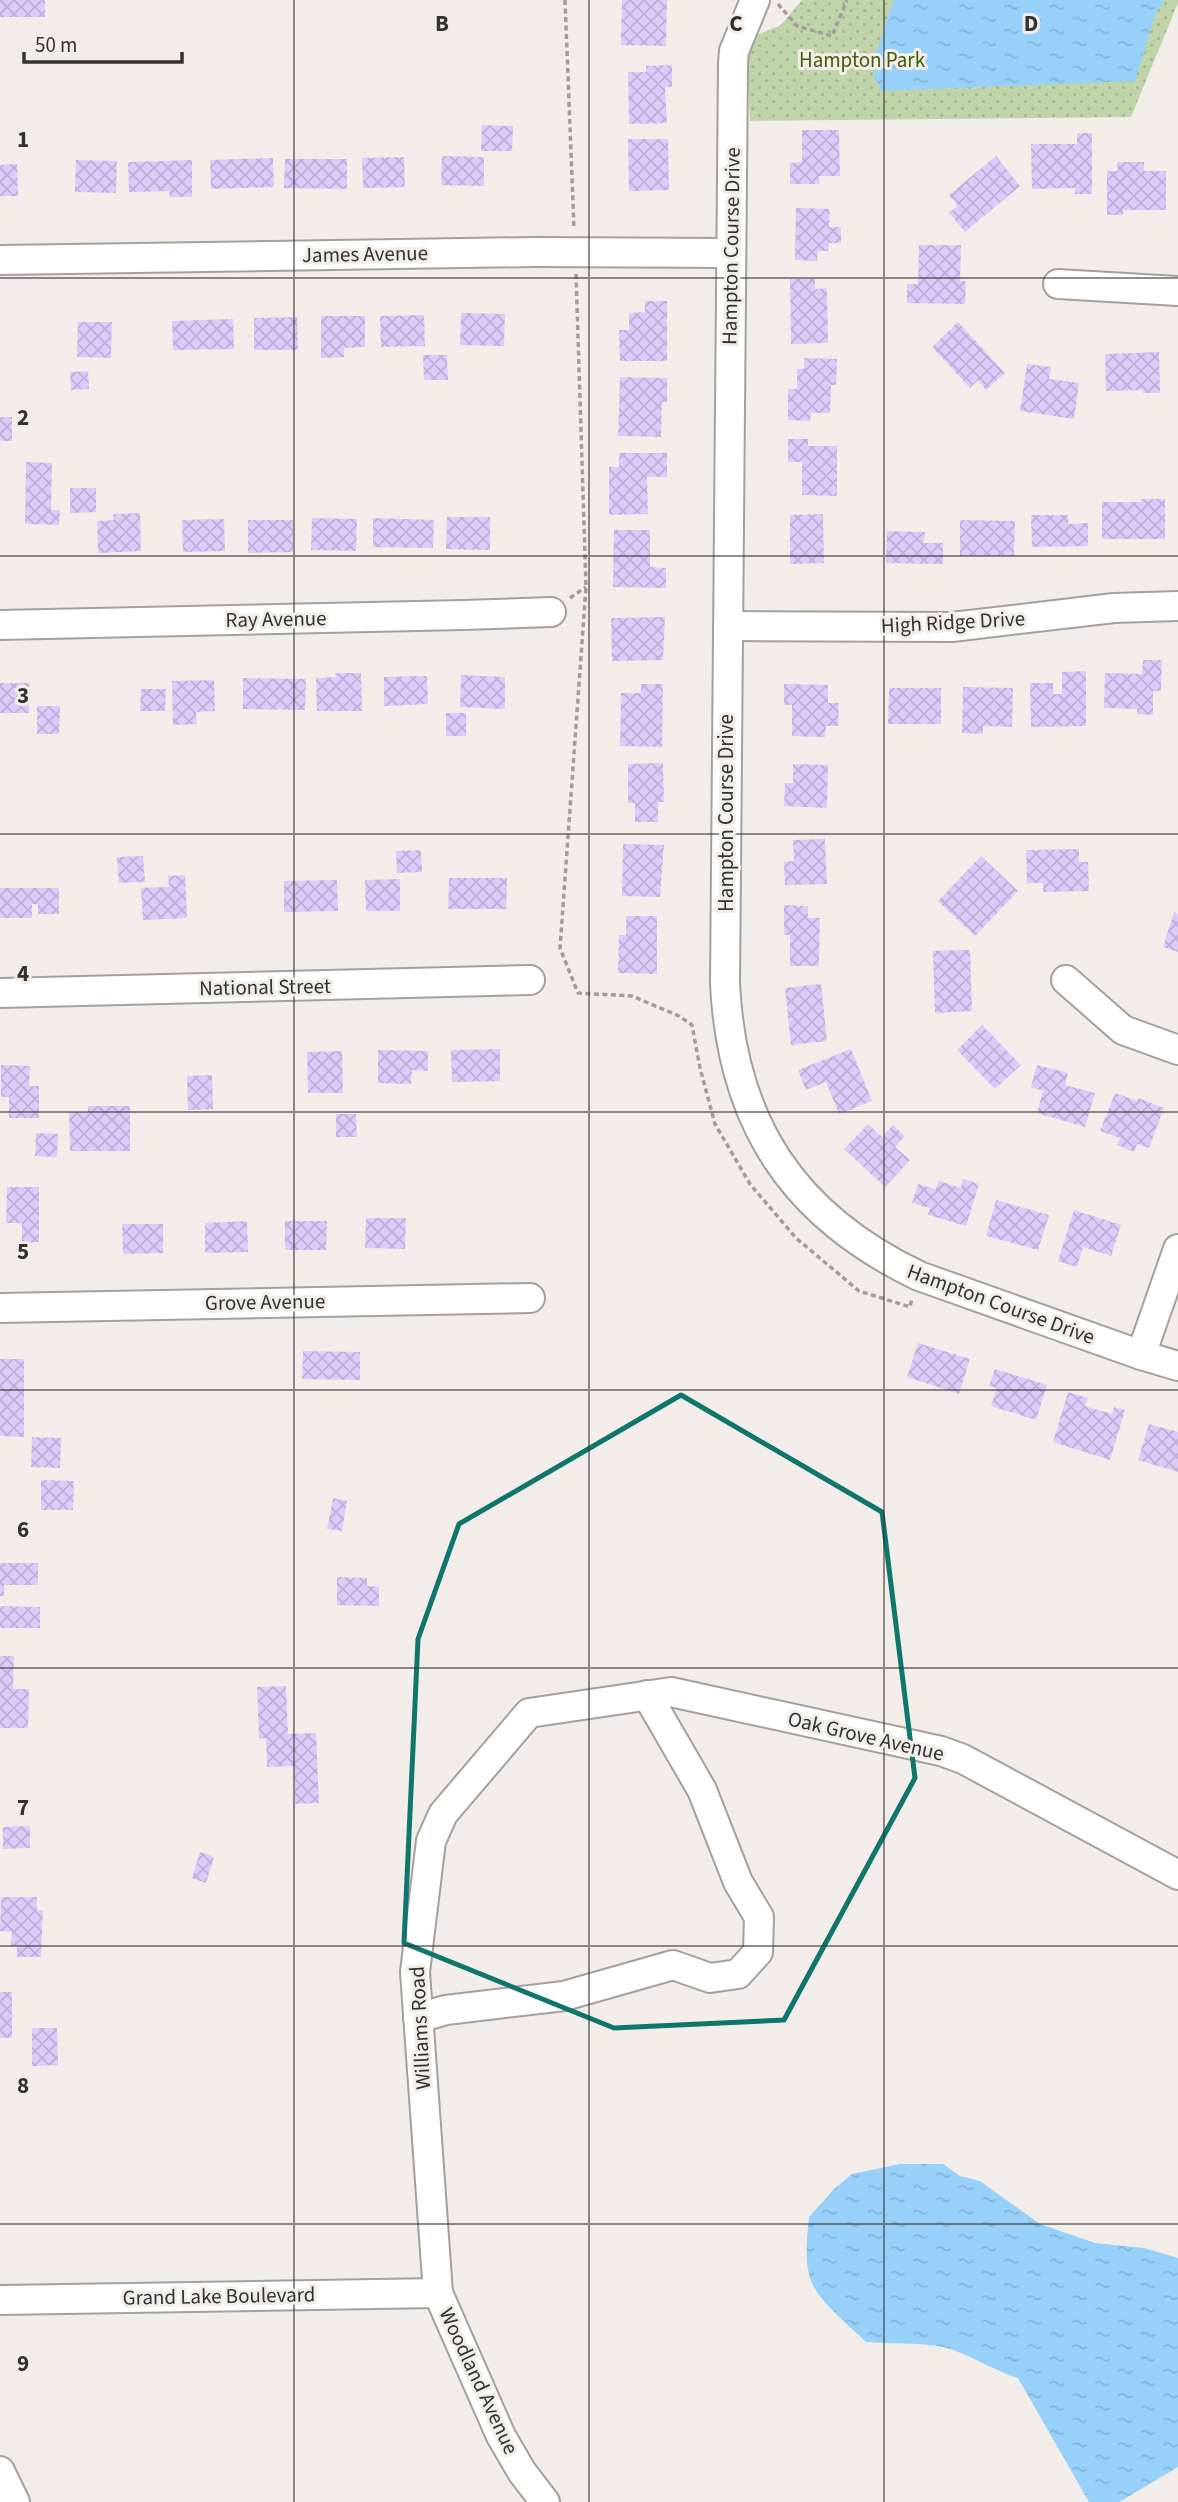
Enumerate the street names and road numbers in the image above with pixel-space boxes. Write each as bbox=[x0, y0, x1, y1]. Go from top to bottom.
street label: Hampton Course Drive bbox=[714, 147, 748, 345]
street label: James Avenue bbox=[302, 238, 428, 270]
street label: Ray Avenue bbox=[225, 603, 327, 635]
street label: High Ridge Drive bbox=[880, 603, 1026, 641]
street label: Hampton Course Drive bbox=[711, 714, 741, 912]
street label: National Street bbox=[199, 971, 331, 1003]
street label: Hampton Course Drive bbox=[903, 1256, 1099, 1352]
street label: Grove Avenue bbox=[205, 1286, 325, 1318]
street label: Oak Grove Avenue bbox=[785, 1703, 947, 1769]
street label: Williams Road bbox=[402, 1965, 438, 2091]
street label: Grand Lake Boulevard bbox=[122, 2279, 316, 2313]
street label: Woodland Avenue bbox=[432, 2303, 526, 2459]

